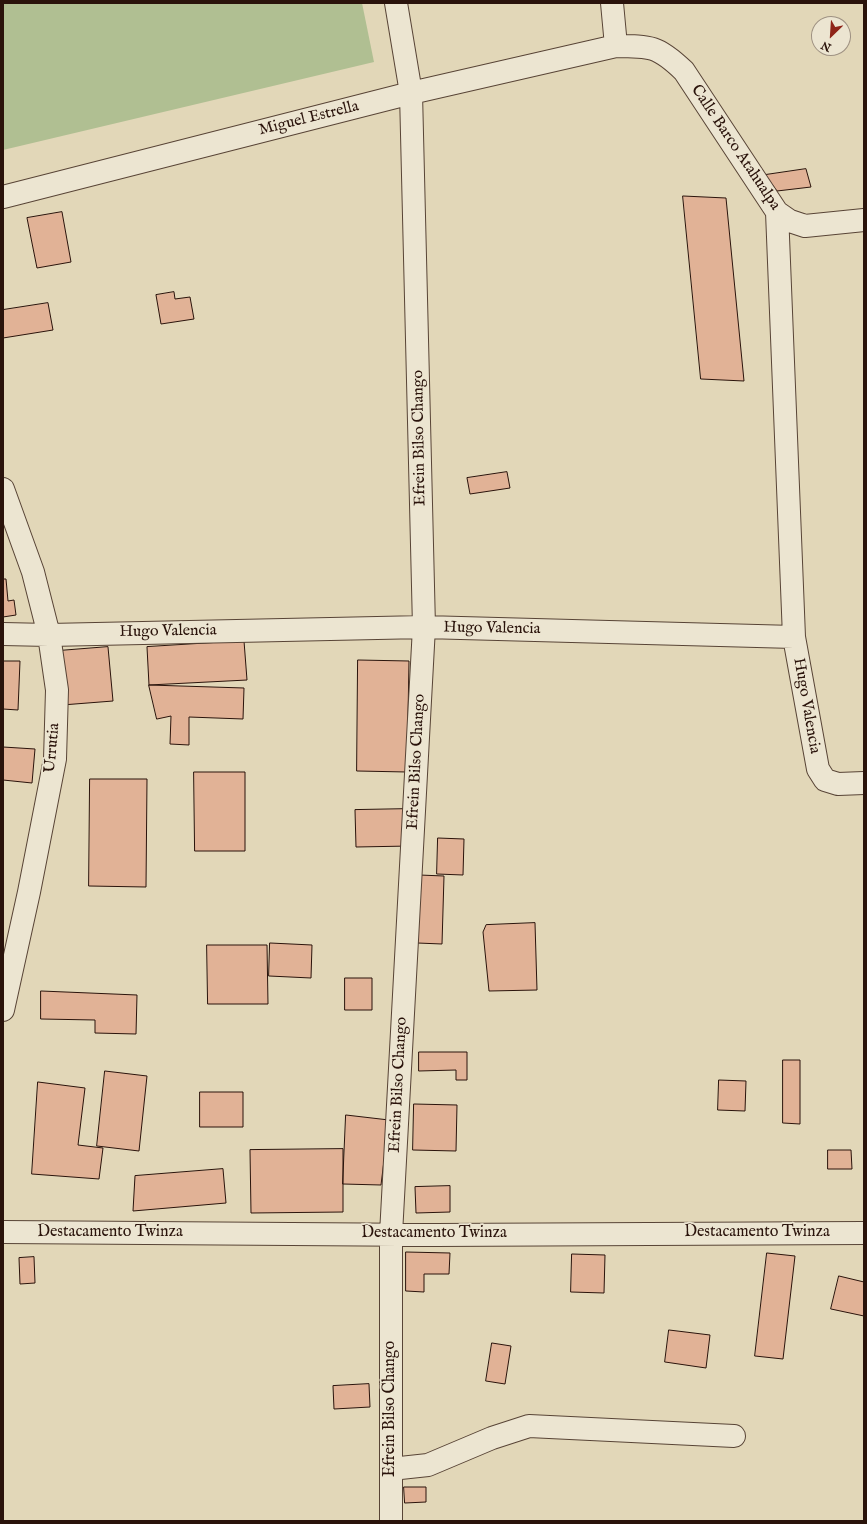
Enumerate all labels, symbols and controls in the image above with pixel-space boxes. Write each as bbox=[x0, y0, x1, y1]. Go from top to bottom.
north arrow bbox=[811, 16, 851, 56]
text: N bbox=[819, 38, 834, 54]
street label: Calle Barco Atahualpa bbox=[686, 82, 784, 214]
street label: Miguel Estrella bbox=[257, 97, 361, 141]
street label: Efrein Bilso Chango bbox=[409, 370, 431, 506]
street label: Hugo Valencia bbox=[443, 619, 541, 639]
street label: Hugo Valencia bbox=[119, 622, 217, 642]
street label: Hugo Valencia bbox=[788, 656, 824, 756]
street label: Efrein Bilso Chango bbox=[404, 694, 430, 830]
street label: Urrutia bbox=[41, 722, 65, 774]
street label: Efrein Bilso Chango bbox=[386, 1017, 412, 1153]
street label: Destacamento Twinza bbox=[37, 1223, 183, 1243]
street label: Destacamento Twinza bbox=[684, 1223, 830, 1243]
street label: Destacamento Twinza bbox=[361, 1224, 507, 1244]
street label: Efrein Bilso Chango bbox=[381, 1341, 401, 1477]

